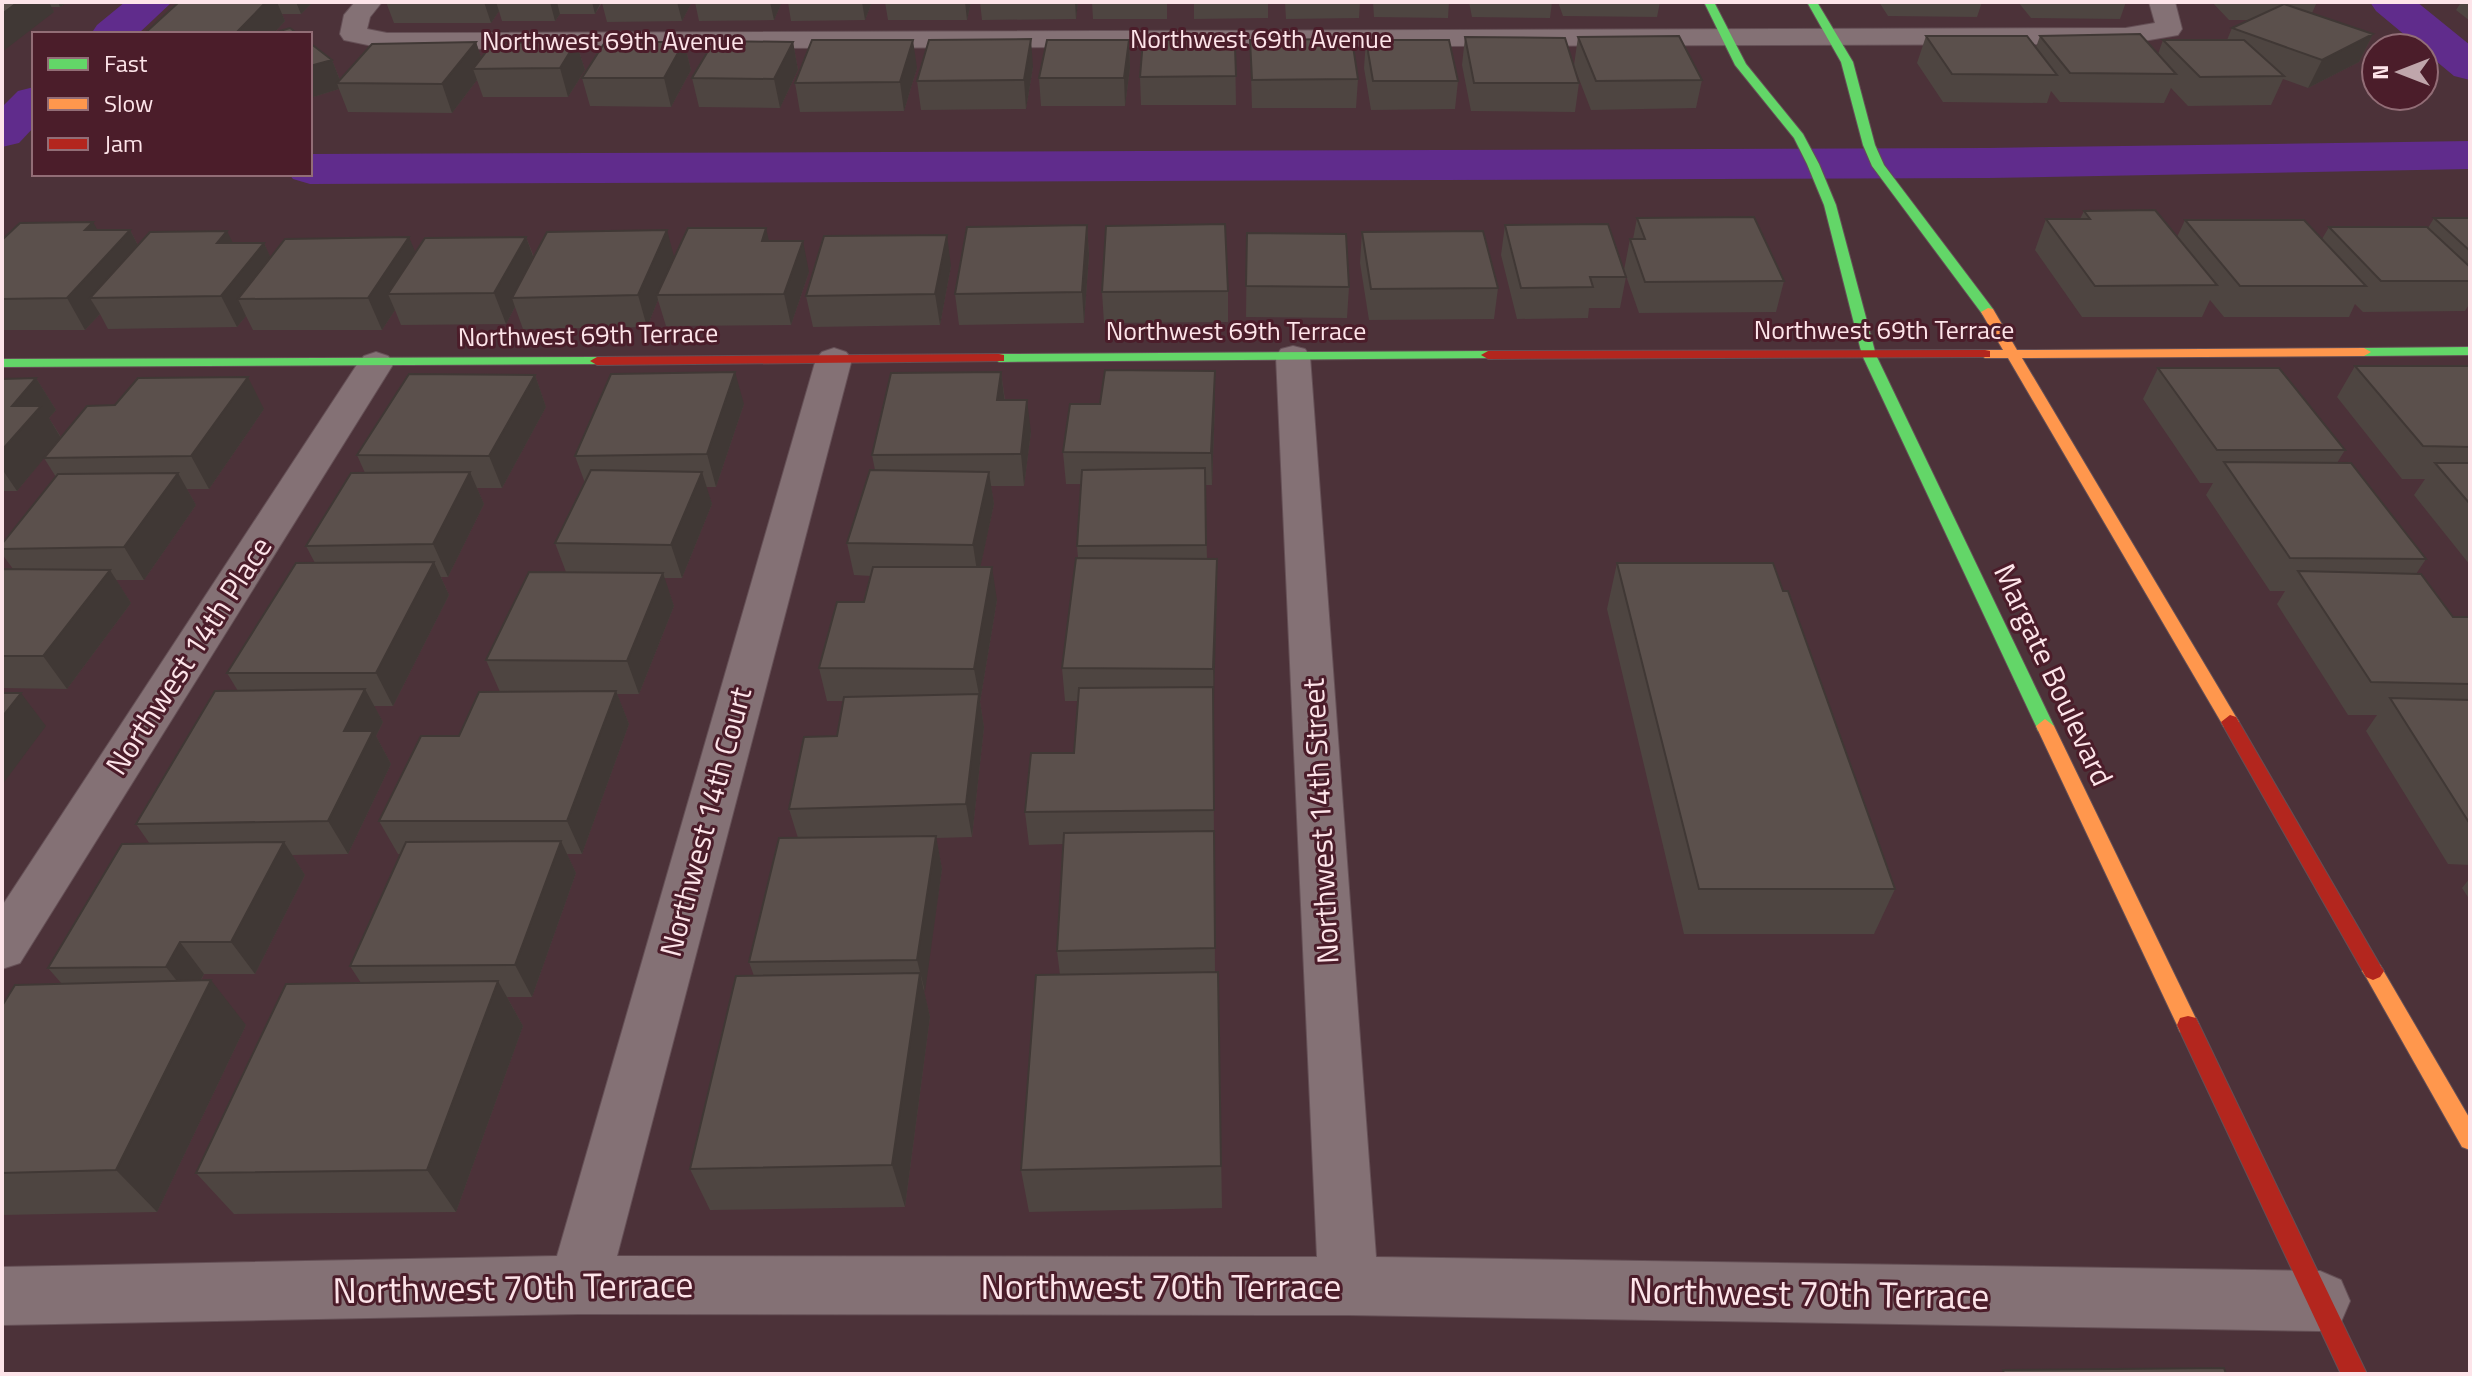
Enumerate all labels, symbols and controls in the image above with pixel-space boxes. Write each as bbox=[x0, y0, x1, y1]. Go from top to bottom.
street label: Northwest 69th Avenue bbox=[1130, 19, 1392, 58]
street label: Northwest 69th Avenue bbox=[482, 21, 744, 60]
legend bbox=[32, 32, 312, 176]
north arrow bbox=[2360, 32, 2440, 112]
text: Fast bbox=[104, 45, 148, 81]
text: N bbox=[2363, 64, 2397, 80]
text: Slow bbox=[104, 85, 153, 121]
text: Jam bbox=[104, 125, 143, 161]
street label: Northwest 69th Terrace bbox=[1754, 310, 2014, 349]
street label: Northwest 69th Terrace bbox=[1106, 311, 1366, 350]
street label: Northwest 69th Terrace bbox=[457, 313, 719, 356]
street label: Northwest 14th Place bbox=[94, 527, 283, 784]
street label: Margate Boulevard bbox=[1982, 556, 2126, 793]
street label: Northwest 14th Street bbox=[1290, 677, 1350, 965]
street label: Northwest 14th Court bbox=[647, 681, 763, 962]
street label: Northwest 70th Terrace bbox=[332, 1256, 694, 1317]
street label: Northwest 70th Terrace bbox=[981, 1258, 1341, 1313]
street label: Northwest 70th Terrace bbox=[1628, 1262, 1990, 1323]

